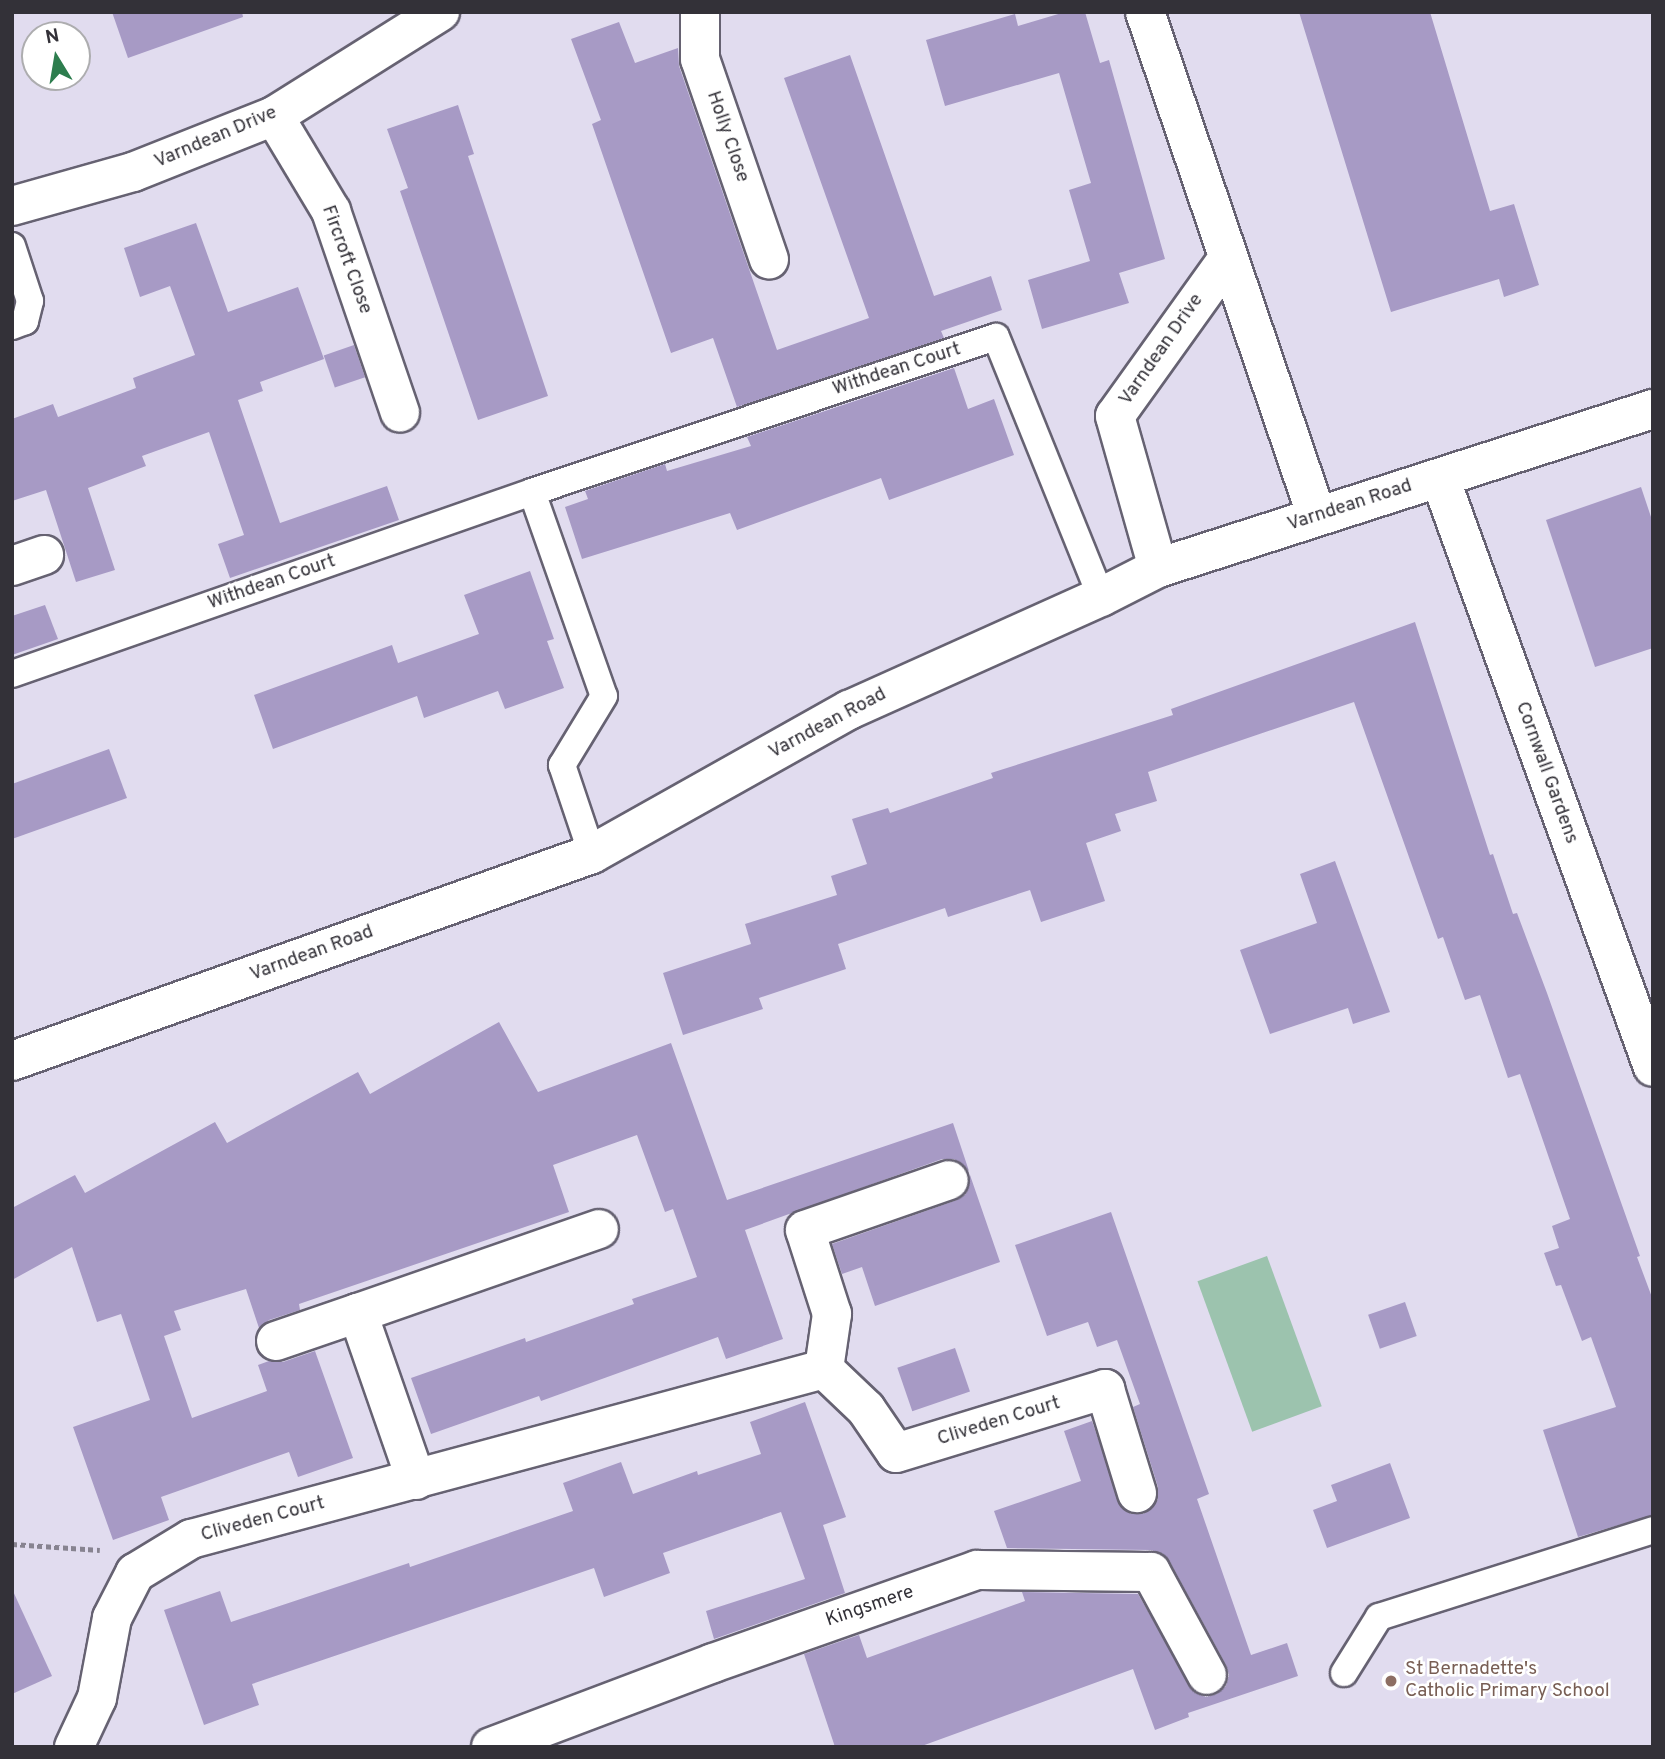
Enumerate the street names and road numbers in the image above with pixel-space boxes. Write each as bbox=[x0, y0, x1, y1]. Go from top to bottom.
street label: Holly Close bbox=[701, 88, 753, 186]
street label: Varndean Drive bbox=[151, 102, 281, 174]
street label: Fircroft Close bbox=[316, 203, 376, 317]
street label: Varndean Drive bbox=[1115, 290, 1209, 410]
street label: Withdean Court bbox=[830, 339, 964, 401]
street label: Varndean Road bbox=[1285, 475, 1415, 537]
street label: Withdean Court bbox=[205, 550, 339, 616]
street label: Varndean Road bbox=[765, 683, 891, 765]
street label: Cornwall Gardens bbox=[1510, 699, 1582, 847]
street label: Varndean Road bbox=[247, 921, 377, 987]
street label: Cliveden Court bbox=[935, 1392, 1063, 1452]
street label: Cliveden Court bbox=[199, 1493, 327, 1547]
street label: Kingsmere bbox=[823, 1581, 917, 1633]

